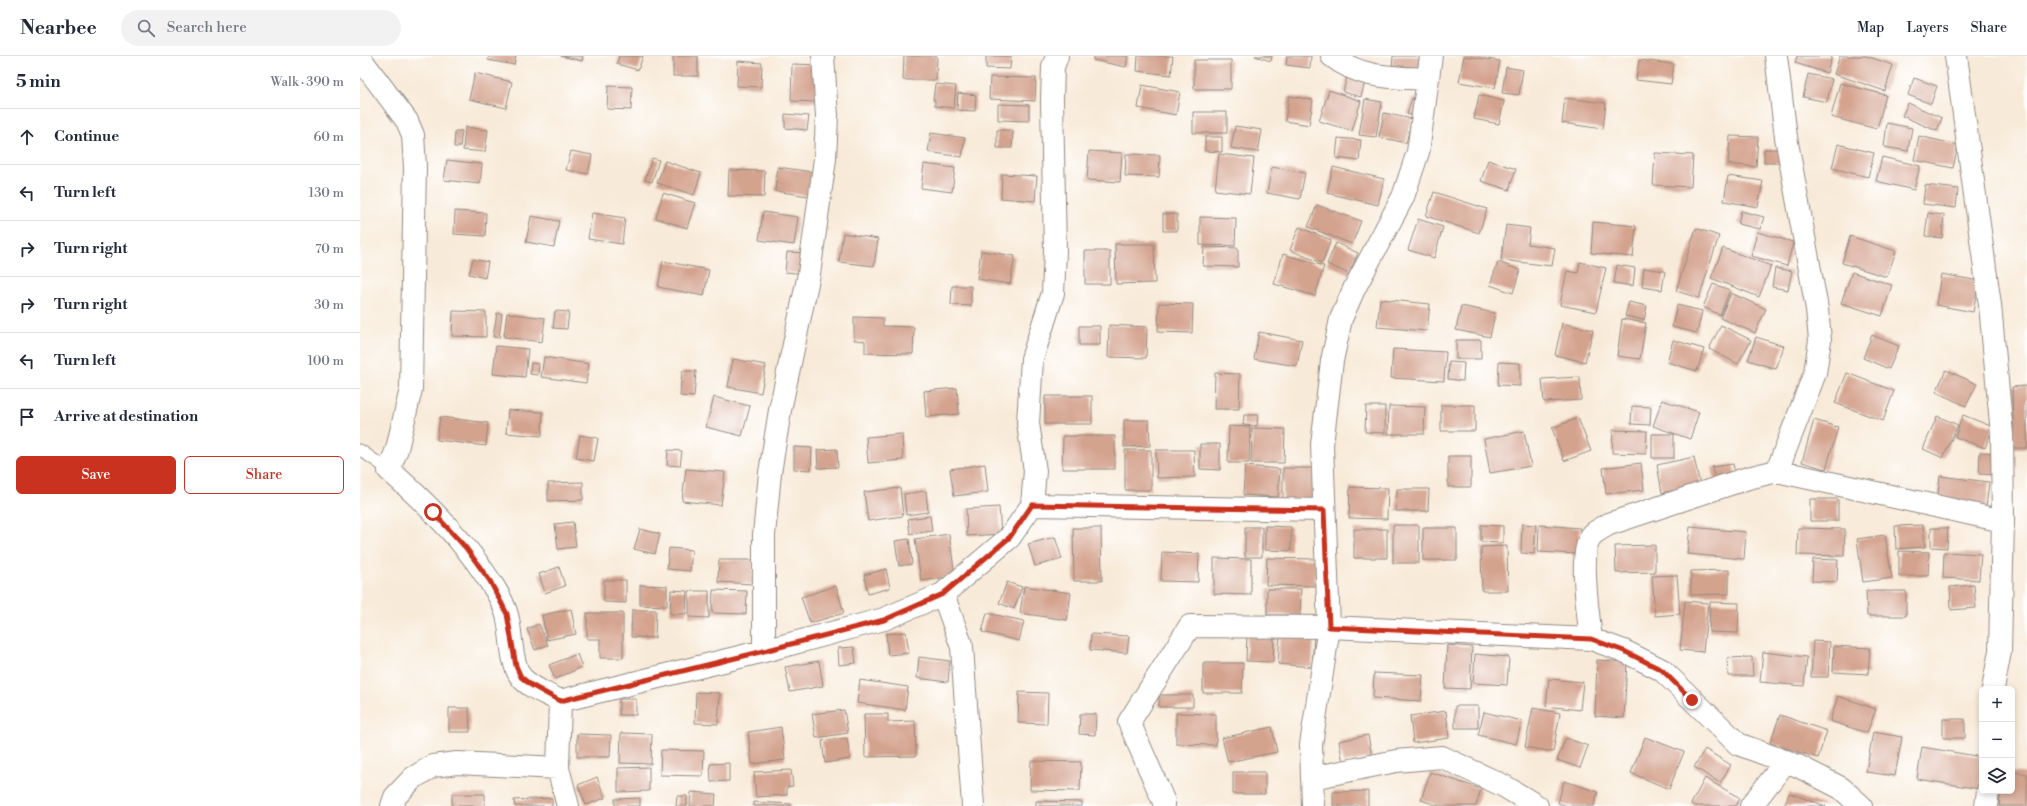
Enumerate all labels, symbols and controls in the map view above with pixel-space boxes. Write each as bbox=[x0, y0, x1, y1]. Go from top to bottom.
search box bbox=[121, 10, 401, 46]
text: Nearbee bbox=[20, 16, 97, 40]
icon: search bbox=[135, 17, 157, 39]
text: Search here bbox=[167, 18, 247, 37]
text: Map bbox=[1857, 19, 1884, 37]
text: Layers bbox=[1906, 19, 1949, 37]
text: Share bbox=[1971, 19, 2007, 37]
text: 5 min bbox=[16, 71, 61, 93]
text: Walk · 390 m bbox=[271, 74, 344, 90]
icon: ahead bbox=[16, 126, 38, 148]
text: Continue bbox=[54, 127, 119, 146]
text: 60 m bbox=[313, 129, 344, 145]
icon: left bbox=[16, 182, 38, 204]
text: Turn left bbox=[54, 183, 116, 202]
text: 130 m bbox=[309, 185, 344, 201]
icon: right bbox=[16, 238, 38, 260]
text: Turn right bbox=[54, 239, 128, 258]
text: 70 m bbox=[315, 241, 344, 257]
icon: right bbox=[16, 294, 38, 316]
text: Turn right bbox=[54, 295, 128, 314]
text: 30 m bbox=[314, 297, 344, 313]
icon: left bbox=[16, 350, 38, 372]
text: Turn left bbox=[54, 351, 116, 370]
text: 100 m bbox=[308, 353, 344, 369]
icon: arrive bbox=[16, 406, 38, 428]
text: Arrive at destination bbox=[54, 407, 198, 426]
button: Save bbox=[16, 456, 176, 494]
button: Share bbox=[184, 456, 344, 494]
route start bbox=[424, 503, 442, 521]
map controls bbox=[1979, 686, 2015, 794]
button: + bbox=[1979, 686, 2015, 722]
route end bbox=[1683, 691, 1701, 709]
button: − bbox=[1979, 722, 2015, 758]
button: layers bbox=[1979, 758, 2015, 794]

